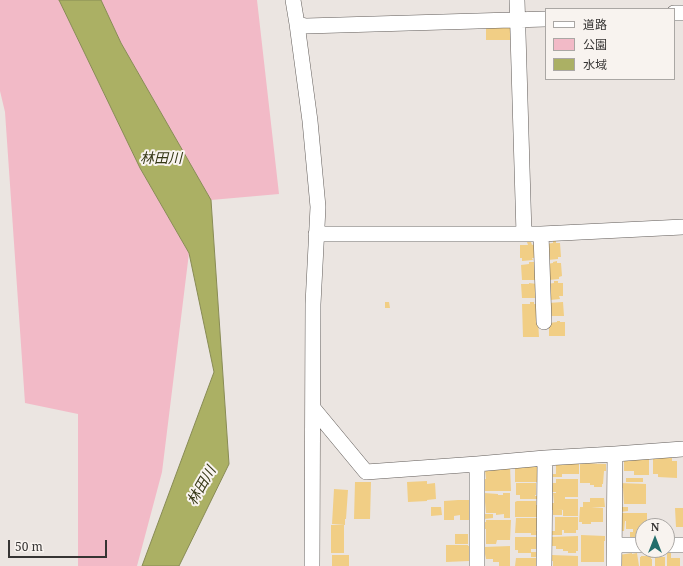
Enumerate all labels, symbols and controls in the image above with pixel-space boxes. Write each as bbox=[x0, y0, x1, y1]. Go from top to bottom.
legend bbox=[545, 8, 675, 80]
text: 道路 bbox=[583, 16, 607, 33]
text: 公園 bbox=[583, 36, 607, 53]
text: 水域 bbox=[583, 56, 607, 73]
water label: 林田川 bbox=[140, 151, 182, 167]
water label: 林田川 bbox=[184, 464, 220, 508]
north arrow bbox=[635, 518, 675, 558]
text: N bbox=[651, 519, 659, 534]
scale bar bbox=[10, 532, 109, 558]
text: 50 m bbox=[15, 538, 43, 555]

